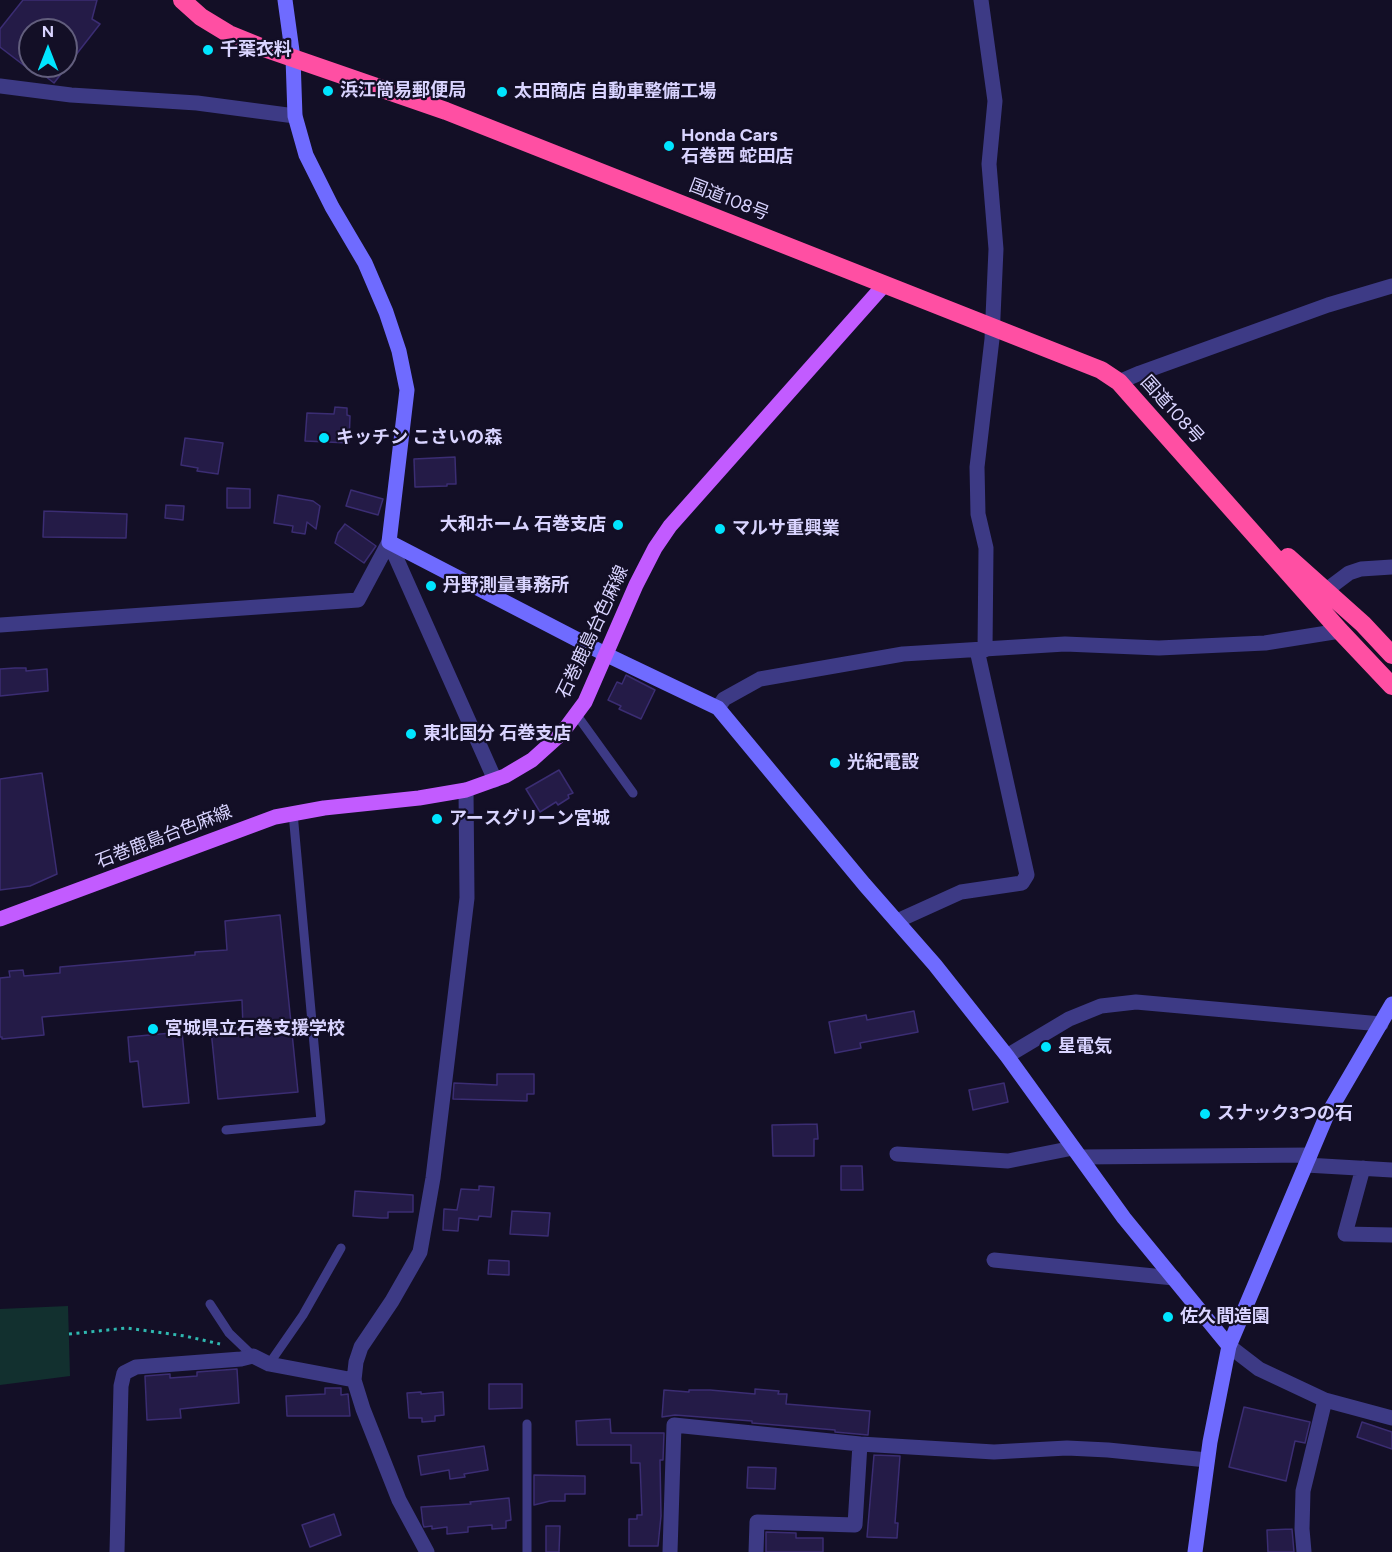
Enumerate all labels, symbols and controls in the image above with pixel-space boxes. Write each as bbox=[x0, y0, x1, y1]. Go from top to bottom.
north arrow bbox=[18, 18, 78, 78]
text: N bbox=[42, 22, 54, 41]
place label: 千葉衣料 bbox=[220, 39, 292, 61]
marker: 千葉衣料 bbox=[201, 43, 215, 57]
place label: 浜江簡易郵便局 bbox=[340, 80, 466, 102]
place label: 太田商店 自動車整備工場 bbox=[514, 81, 716, 103]
marker: 浜江簡易郵便局 bbox=[321, 84, 335, 98]
marker: 太田商店 自動車整備工場 bbox=[495, 85, 509, 99]
place label: Honda Cars 石巻西 蛇田店 bbox=[681, 125, 793, 168]
marker: Honda Cars 石巻西 蛇田店 bbox=[662, 139, 676, 153]
street label: 国道108号 bbox=[686, 175, 772, 225]
street label: 国道108号 bbox=[1136, 372, 1208, 448]
place label: キッチン こさいの森 bbox=[336, 427, 502, 449]
marker: キッチン こさいの森 bbox=[317, 431, 331, 445]
place label: 大和ホーム 石巻支店 bbox=[440, 514, 606, 536]
marker: 大和ホーム 石巻支店 bbox=[611, 518, 625, 532]
place label: マルサ重興業 bbox=[732, 518, 840, 540]
marker: マルサ重興業 bbox=[713, 522, 727, 536]
street label: 石巻鹿島台色麻線 bbox=[553, 562, 633, 702]
place label: 丹野測量事務所 bbox=[443, 575, 569, 597]
marker: 丹野測量事務所 bbox=[424, 579, 438, 593]
place label: 東北国分 石巻支店 bbox=[423, 723, 571, 745]
marker: 東北国分 石巻支店 bbox=[404, 727, 418, 741]
place label: 光紀電設 bbox=[847, 752, 919, 774]
marker: 光紀電設 bbox=[828, 756, 842, 770]
street label: 石巻鹿島台色麻線 bbox=[93, 801, 235, 873]
place label: アースグリーン宮城 bbox=[449, 808, 610, 830]
marker: アースグリーン宮城 bbox=[430, 812, 444, 826]
place label: 宮城県立石巻支援学校 bbox=[165, 1018, 345, 1040]
marker: 宮城県立石巻支援学校 bbox=[146, 1022, 160, 1036]
place label: 星電気 bbox=[1058, 1036, 1112, 1058]
marker: 星電気 bbox=[1039, 1040, 1053, 1054]
place label: スナック3つの石 bbox=[1217, 1103, 1353, 1125]
marker: スナック3つの石 bbox=[1198, 1107, 1212, 1121]
place label: 佐久間造園 bbox=[1180, 1306, 1270, 1328]
marker: 佐久間造園 bbox=[1161, 1310, 1175, 1324]

